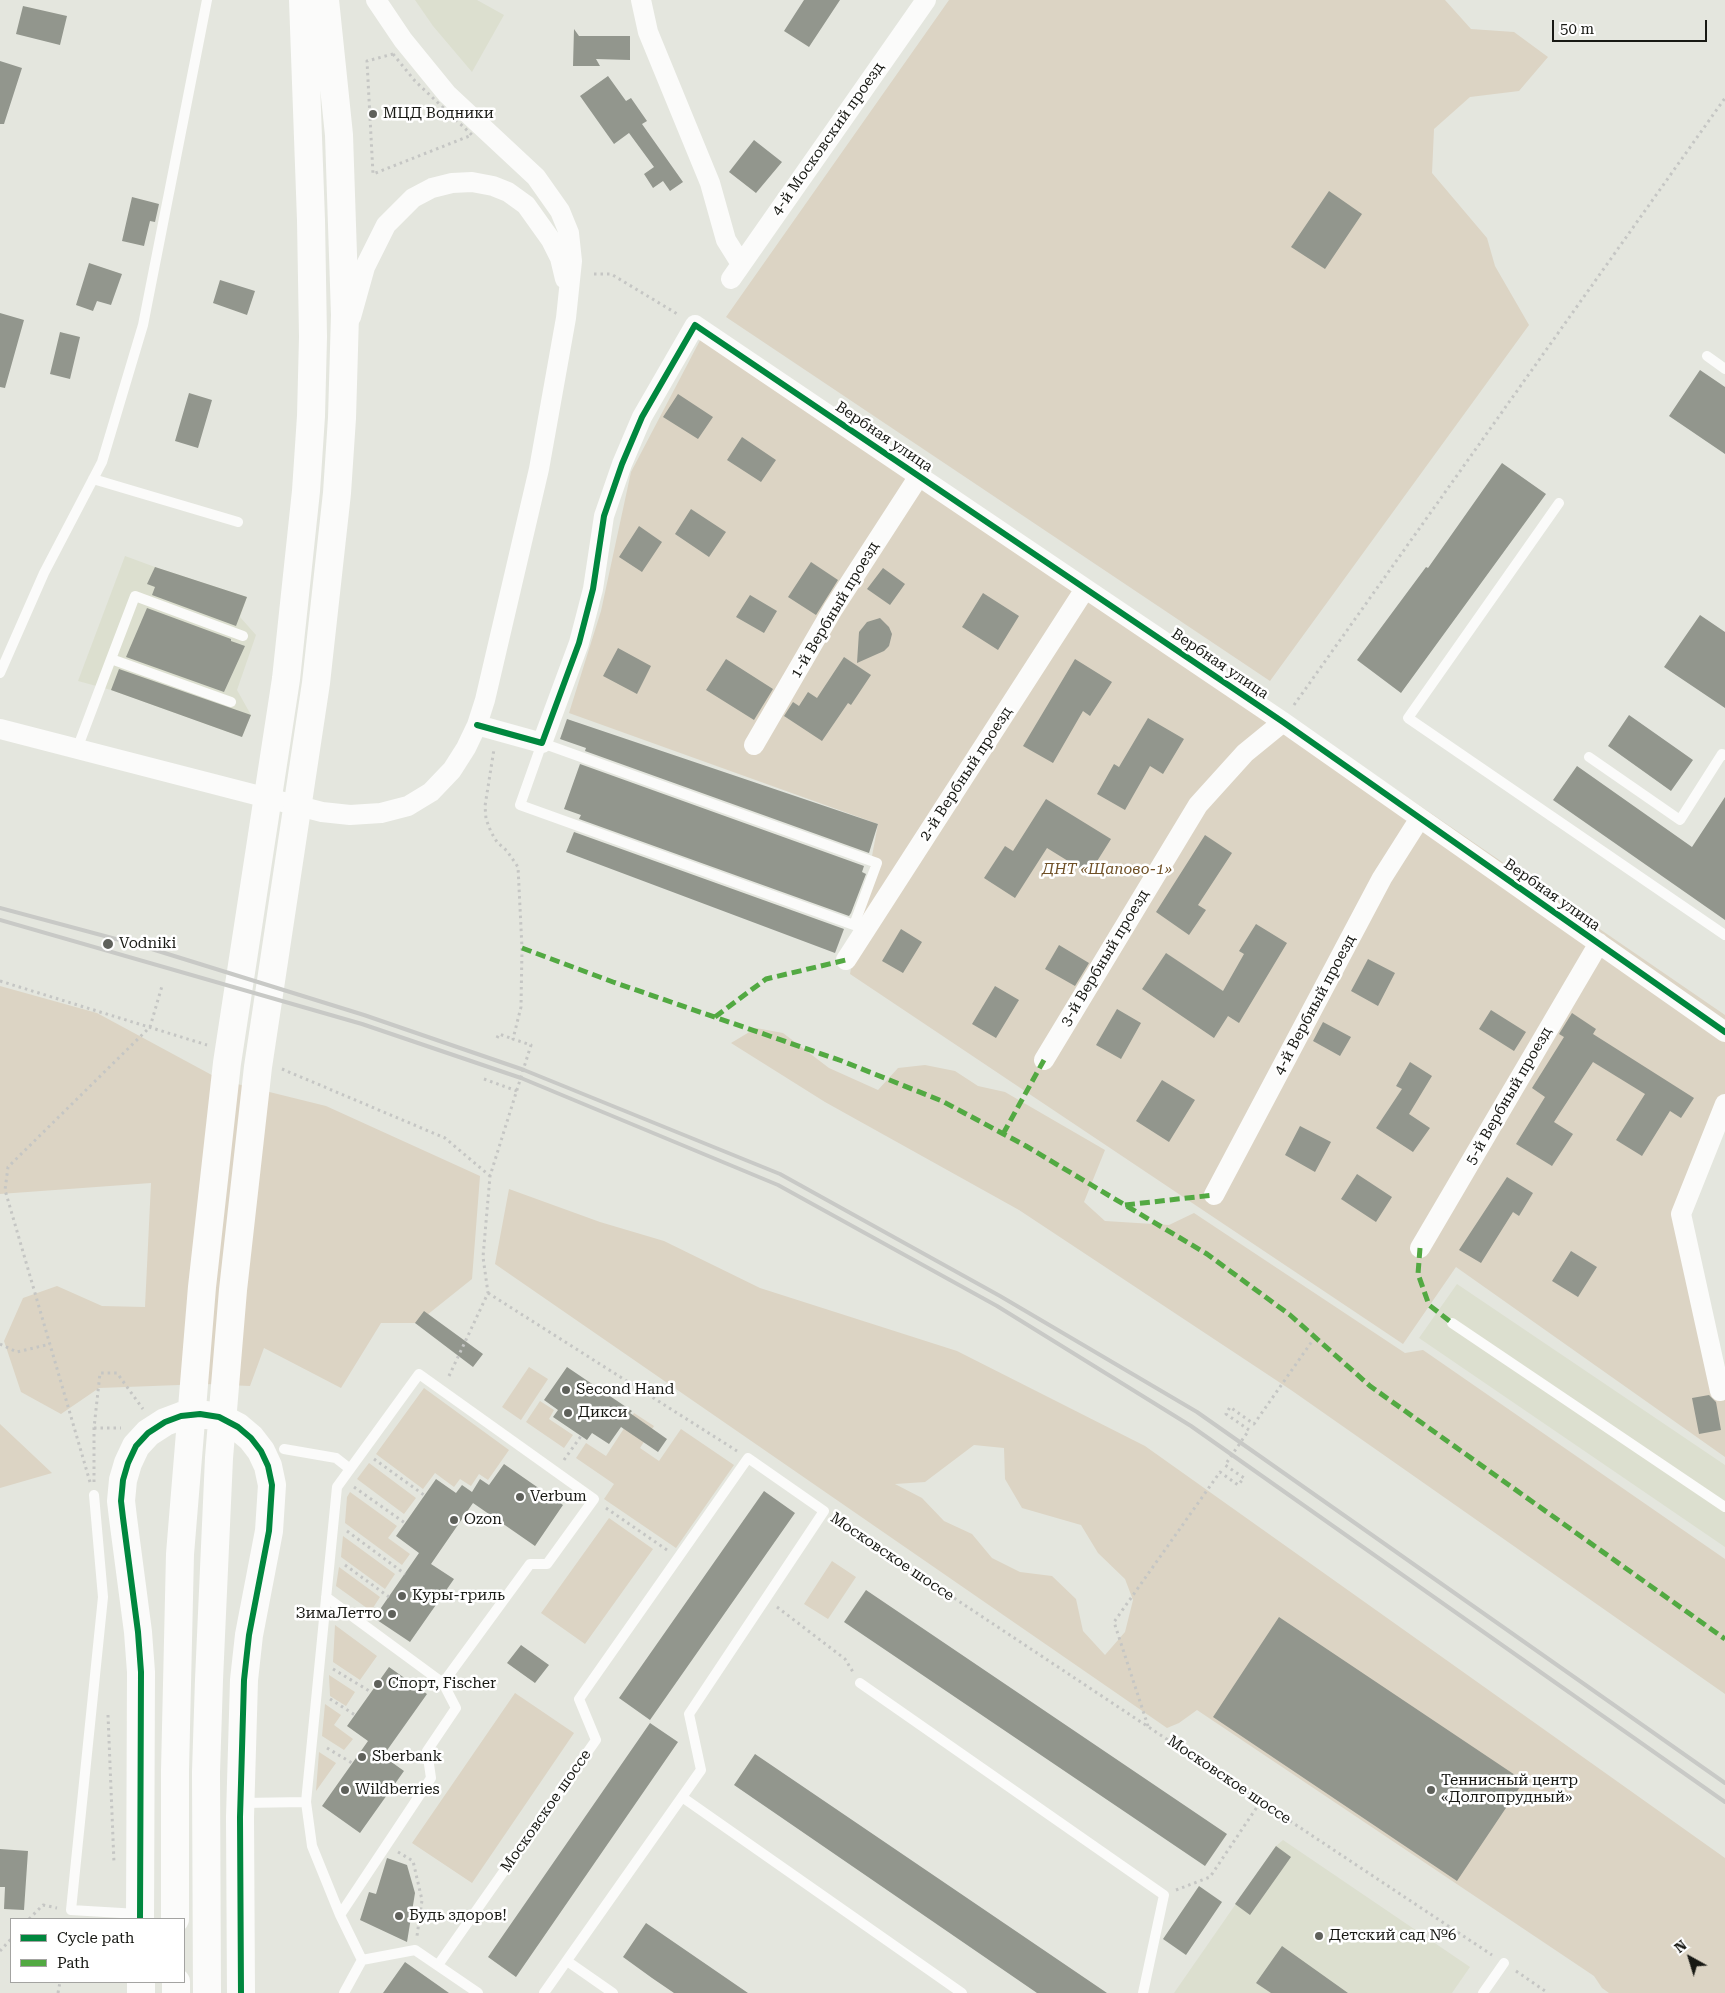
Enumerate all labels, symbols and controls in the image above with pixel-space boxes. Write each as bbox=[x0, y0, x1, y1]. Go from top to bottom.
scale bar bbox=[1555, 10, 1710, 42]
text: 50 m bbox=[1560, 20, 1594, 38]
street label: 4-й Московский проезд bbox=[768, 59, 888, 219]
place label: МЦД Водники bbox=[383, 105, 494, 123]
marker: МЦД Водники bbox=[367, 108, 379, 120]
street label: Вербная улица bbox=[832, 398, 936, 476]
street label: 1-й Вербный проезд bbox=[787, 538, 883, 682]
street label: Вербная улица bbox=[1168, 625, 1272, 703]
street label: 2-й Вербный проезд bbox=[916, 704, 1016, 844]
street label: Вербная улица bbox=[1500, 855, 1604, 935]
park label: ДНТ «Щапово-1» bbox=[1042, 861, 1172, 879]
street label: 3-й Вербный проезд bbox=[1057, 886, 1153, 1030]
street label: 4-й Вербный проезд bbox=[1270, 932, 1360, 1078]
place label: Vodniki bbox=[119, 935, 176, 953]
marker: Vodniki bbox=[101, 937, 115, 951]
street label: 5-й Вербный проезд bbox=[1462, 1024, 1556, 1168]
place label: Second Hand bbox=[576, 1381, 674, 1399]
marker: Second Hand bbox=[560, 1384, 572, 1396]
place label: Дикси bbox=[578, 1404, 628, 1422]
marker: Дикси bbox=[562, 1407, 574, 1419]
place label: Verbum bbox=[530, 1488, 587, 1506]
marker: Verbum bbox=[514, 1491, 526, 1503]
street label: Московское шоссе bbox=[827, 1509, 957, 1605]
place label: Ozon bbox=[464, 1511, 502, 1529]
marker: Ozon bbox=[448, 1514, 460, 1526]
place label: Куры-гриль bbox=[412, 1587, 505, 1605]
marker: Куры-гриль bbox=[396, 1590, 408, 1602]
place label: ЗимаЛетто bbox=[296, 1605, 382, 1623]
marker: ЗимаЛетто bbox=[386, 1608, 398, 1620]
place label: Спорт, Fischer bbox=[388, 1675, 496, 1693]
marker: Спорт, Fischer bbox=[372, 1678, 384, 1690]
street label: Московское шоссе bbox=[1164, 1732, 1294, 1828]
street label: Московское шоссе bbox=[497, 1746, 595, 1876]
place label: Sberbank bbox=[372, 1748, 442, 1766]
marker: Sberbank bbox=[356, 1751, 368, 1763]
place label: Теннисный центр «Долгопрудный» bbox=[1441, 1772, 1578, 1807]
place label: Wildberries bbox=[355, 1781, 440, 1799]
marker: Wildberries bbox=[339, 1784, 351, 1796]
marker: Теннисный центр «Долгопрудный» bbox=[1425, 1784, 1437, 1796]
place label: Будь здоров! bbox=[409, 1907, 507, 1925]
marker: Будь здоров! bbox=[393, 1910, 405, 1922]
legend bbox=[10, 1918, 185, 1983]
place label: Детский сад №6 bbox=[1329, 1927, 1456, 1945]
text: Cycle path bbox=[57, 1929, 134, 1947]
marker: Детский сад №6 bbox=[1313, 1930, 1325, 1942]
north arrow bbox=[1665, 1933, 1715, 1983]
text: N bbox=[1671, 1937, 1690, 1956]
text: Path bbox=[57, 1954, 90, 1972]

